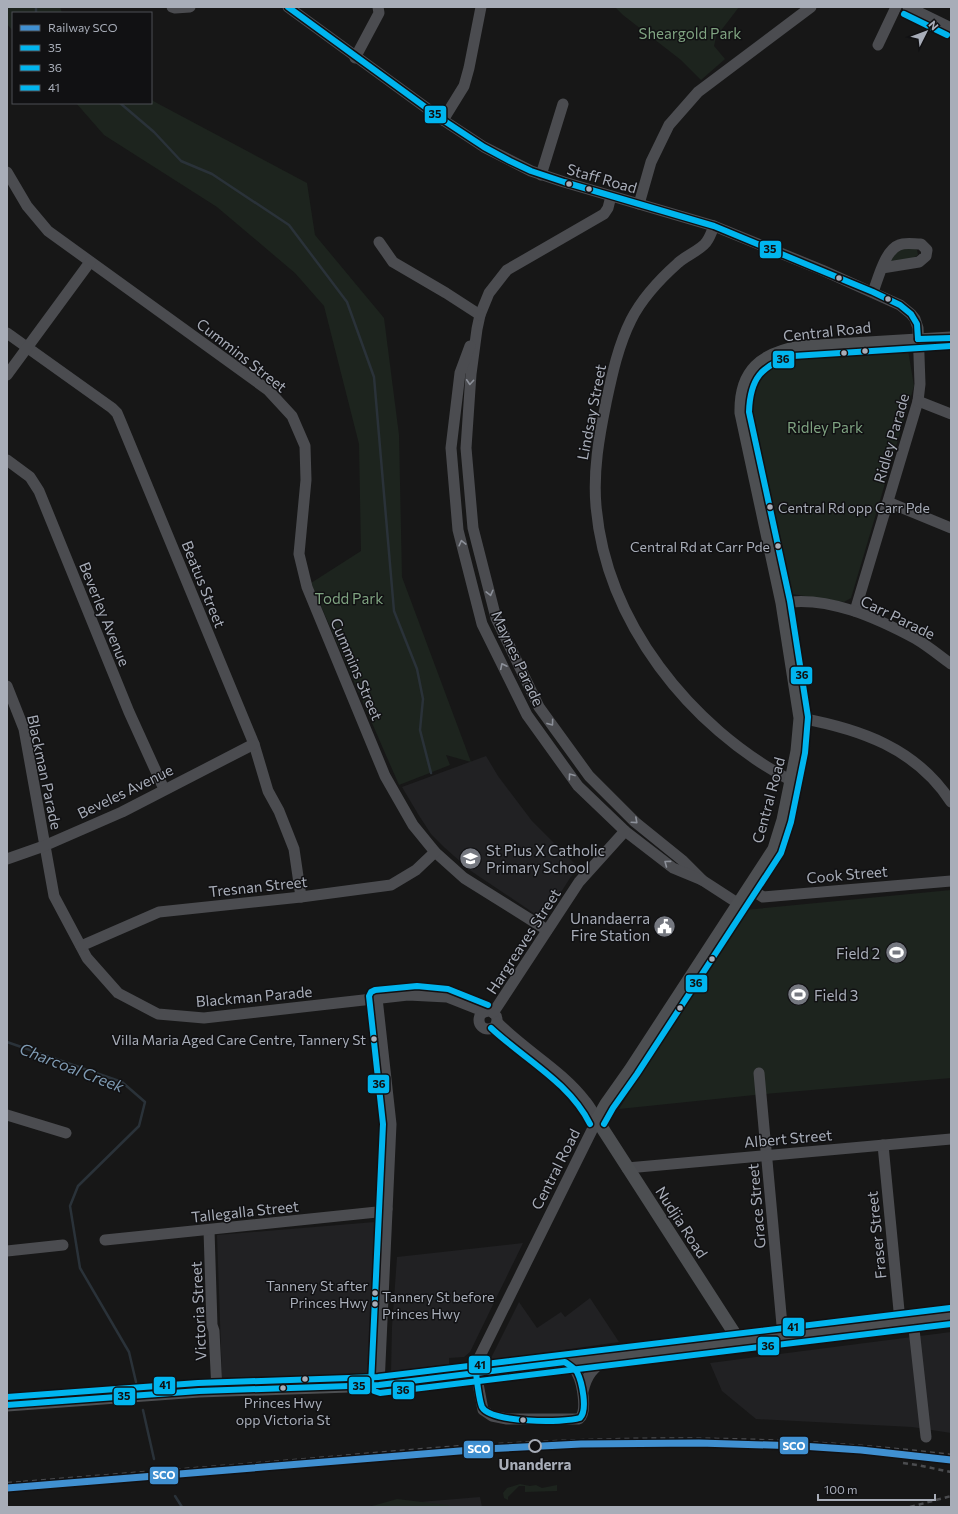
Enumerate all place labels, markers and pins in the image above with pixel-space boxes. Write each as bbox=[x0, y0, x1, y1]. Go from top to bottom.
unlabelled marker bbox=[564, 179, 574, 189]
unlabelled marker bbox=[584, 184, 594, 194]
unlabelled marker bbox=[834, 273, 844, 283]
unlabelled marker bbox=[883, 294, 893, 304]
unlabelled marker bbox=[860, 346, 870, 356]
unlabelled marker bbox=[839, 348, 849, 358]
place label: Central Rd opp Carr Pde bbox=[778, 499, 930, 516]
marker: Central Rd opp Carr Pde bbox=[765, 502, 775, 512]
place label: Central Rd at Carr Pde bbox=[630, 538, 770, 555]
marker: Central Rd at Carr Pde bbox=[773, 541, 783, 551]
place label: St Pius X Catholic Primary School bbox=[486, 841, 605, 876]
school or university icon: St Pius X Catholic Primary School bbox=[457, 846, 483, 872]
place label: Unandaerra Fire Station bbox=[570, 909, 650, 944]
public building icon: Unandaerra Fire Station bbox=[652, 914, 678, 940]
sports icon: Field 2 bbox=[883, 940, 909, 966]
place label: Field 2 bbox=[836, 944, 880, 962]
unlabelled marker bbox=[707, 954, 717, 964]
sports icon: Field 3 bbox=[786, 982, 812, 1008]
place label: Field 3 bbox=[814, 986, 858, 1004]
unlabelled marker bbox=[675, 1003, 685, 1013]
place label: Villa Maria Aged Care Centre, Tannery St bbox=[112, 1031, 366, 1048]
marker: Villa Maria Aged Care Centre, Tannery St bbox=[369, 1034, 379, 1044]
place label: Tannery St after Princes Hwy bbox=[266, 1277, 368, 1311]
marker: Tannery St after Princes Hwy bbox=[370, 1288, 380, 1298]
place label: Tannery St before Princes Hwy bbox=[382, 1288, 494, 1322]
marker: Tannery St before Princes Hwy bbox=[370, 1299, 380, 1309]
unlabelled marker bbox=[300, 1374, 310, 1384]
marker: Princes Hwy opp Victoria St bbox=[278, 1383, 288, 1393]
place label: Princes Hwy opp Victoria St bbox=[236, 1394, 331, 1428]
unlabelled marker bbox=[518, 1415, 528, 1425]
marker: Unanderra bbox=[528, 1439, 542, 1453]
place label: Unanderra bbox=[499, 1455, 572, 1473]

